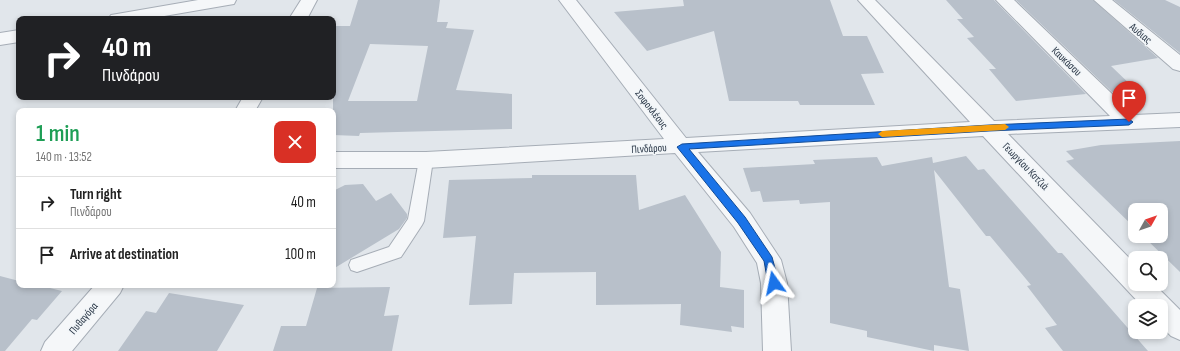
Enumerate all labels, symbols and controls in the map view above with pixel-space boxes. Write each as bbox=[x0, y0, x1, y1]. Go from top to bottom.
street label: Αυδιας bbox=[1126, 20, 1155, 47]
text: 40 m bbox=[102, 31, 151, 64]
icon: right bbox=[36, 32, 88, 84]
street label: Καυκάσου bbox=[1049, 44, 1085, 79]
text: Πινδάρου bbox=[102, 65, 160, 86]
pin bbox=[1112, 81, 1146, 122]
street label: Σοφοκλέους bbox=[632, 87, 671, 131]
icon: arrive bbox=[1118, 87, 1140, 109]
text: 1 min bbox=[36, 119, 80, 148]
button: close bbox=[274, 121, 316, 163]
street label: Γεωργίου Κοτζιά bbox=[1000, 140, 1052, 193]
street label: Πινδάρου bbox=[631, 141, 667, 156]
text: 140 m · 13:52 bbox=[36, 149, 92, 165]
text: Turn right bbox=[70, 185, 122, 204]
icon: right bbox=[36, 192, 58, 214]
text: 40 m bbox=[291, 193, 316, 212]
north arrow bbox=[1128, 203, 1168, 243]
map controls bbox=[1128, 203, 1168, 339]
text: Πινδάρου bbox=[70, 204, 112, 220]
icon: arrive bbox=[36, 244, 58, 266]
text: Arrive at destination bbox=[70, 245, 179, 264]
text: 100 m bbox=[285, 245, 316, 264]
button: search bbox=[1128, 251, 1168, 291]
position arrow bbox=[753, 262, 795, 304]
button: layers bbox=[1128, 299, 1168, 339]
street label: Πυθαγόρα bbox=[66, 300, 101, 337]

